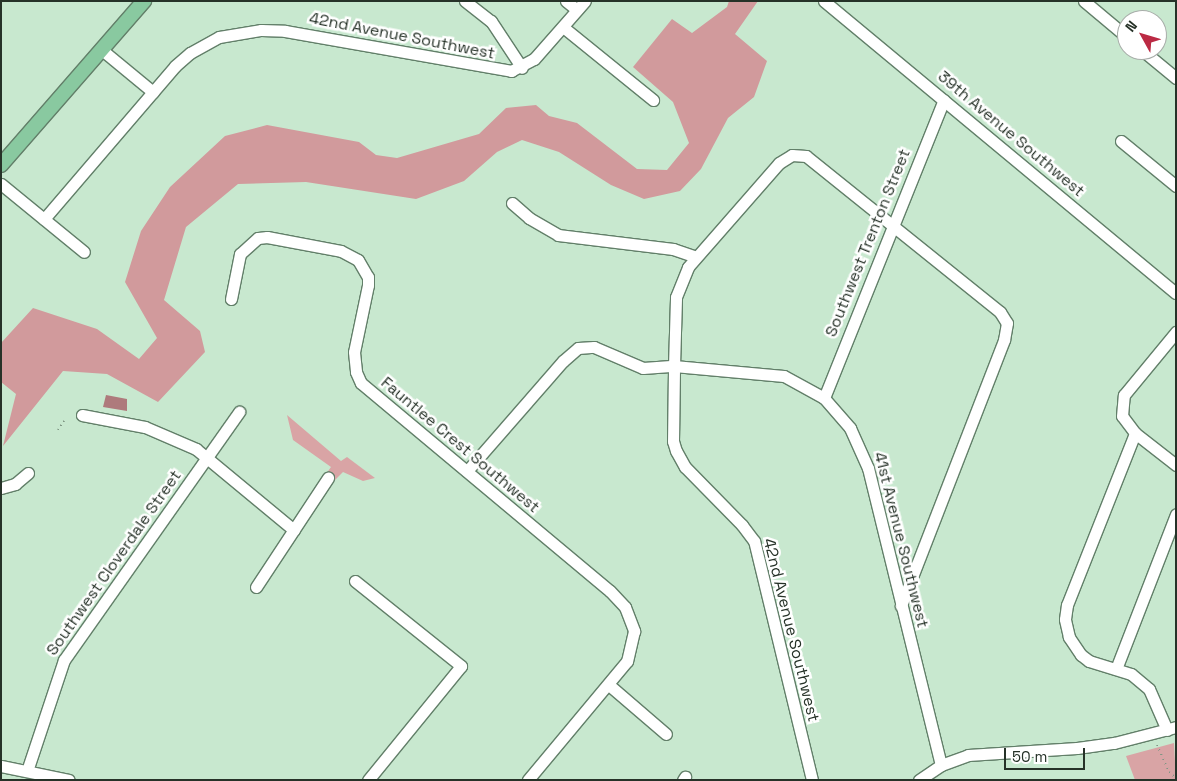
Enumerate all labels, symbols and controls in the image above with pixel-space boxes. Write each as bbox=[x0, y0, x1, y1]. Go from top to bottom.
street label: 42nd Avenue Southwest bbox=[307, 9, 497, 63]
north arrow bbox=[1117, 10, 1167, 60]
text: N bbox=[1121, 17, 1141, 36]
street label: 39th Avenue Southwest bbox=[934, 67, 1088, 201]
street label: Southwest Trenton Street bbox=[821, 146, 915, 340]
street label: Fauntlee Crest Southwest bbox=[377, 373, 543, 517]
street label: 41st Avenue Southwest bbox=[870, 450, 932, 630]
street label: Southwest Cloverdale Street bbox=[43, 467, 185, 659]
street label: 42nd Avenue Southwest bbox=[759, 536, 823, 724]
scale bar bbox=[1007, 738, 1088, 770]
text: 50 m bbox=[1012, 747, 1047, 766]

